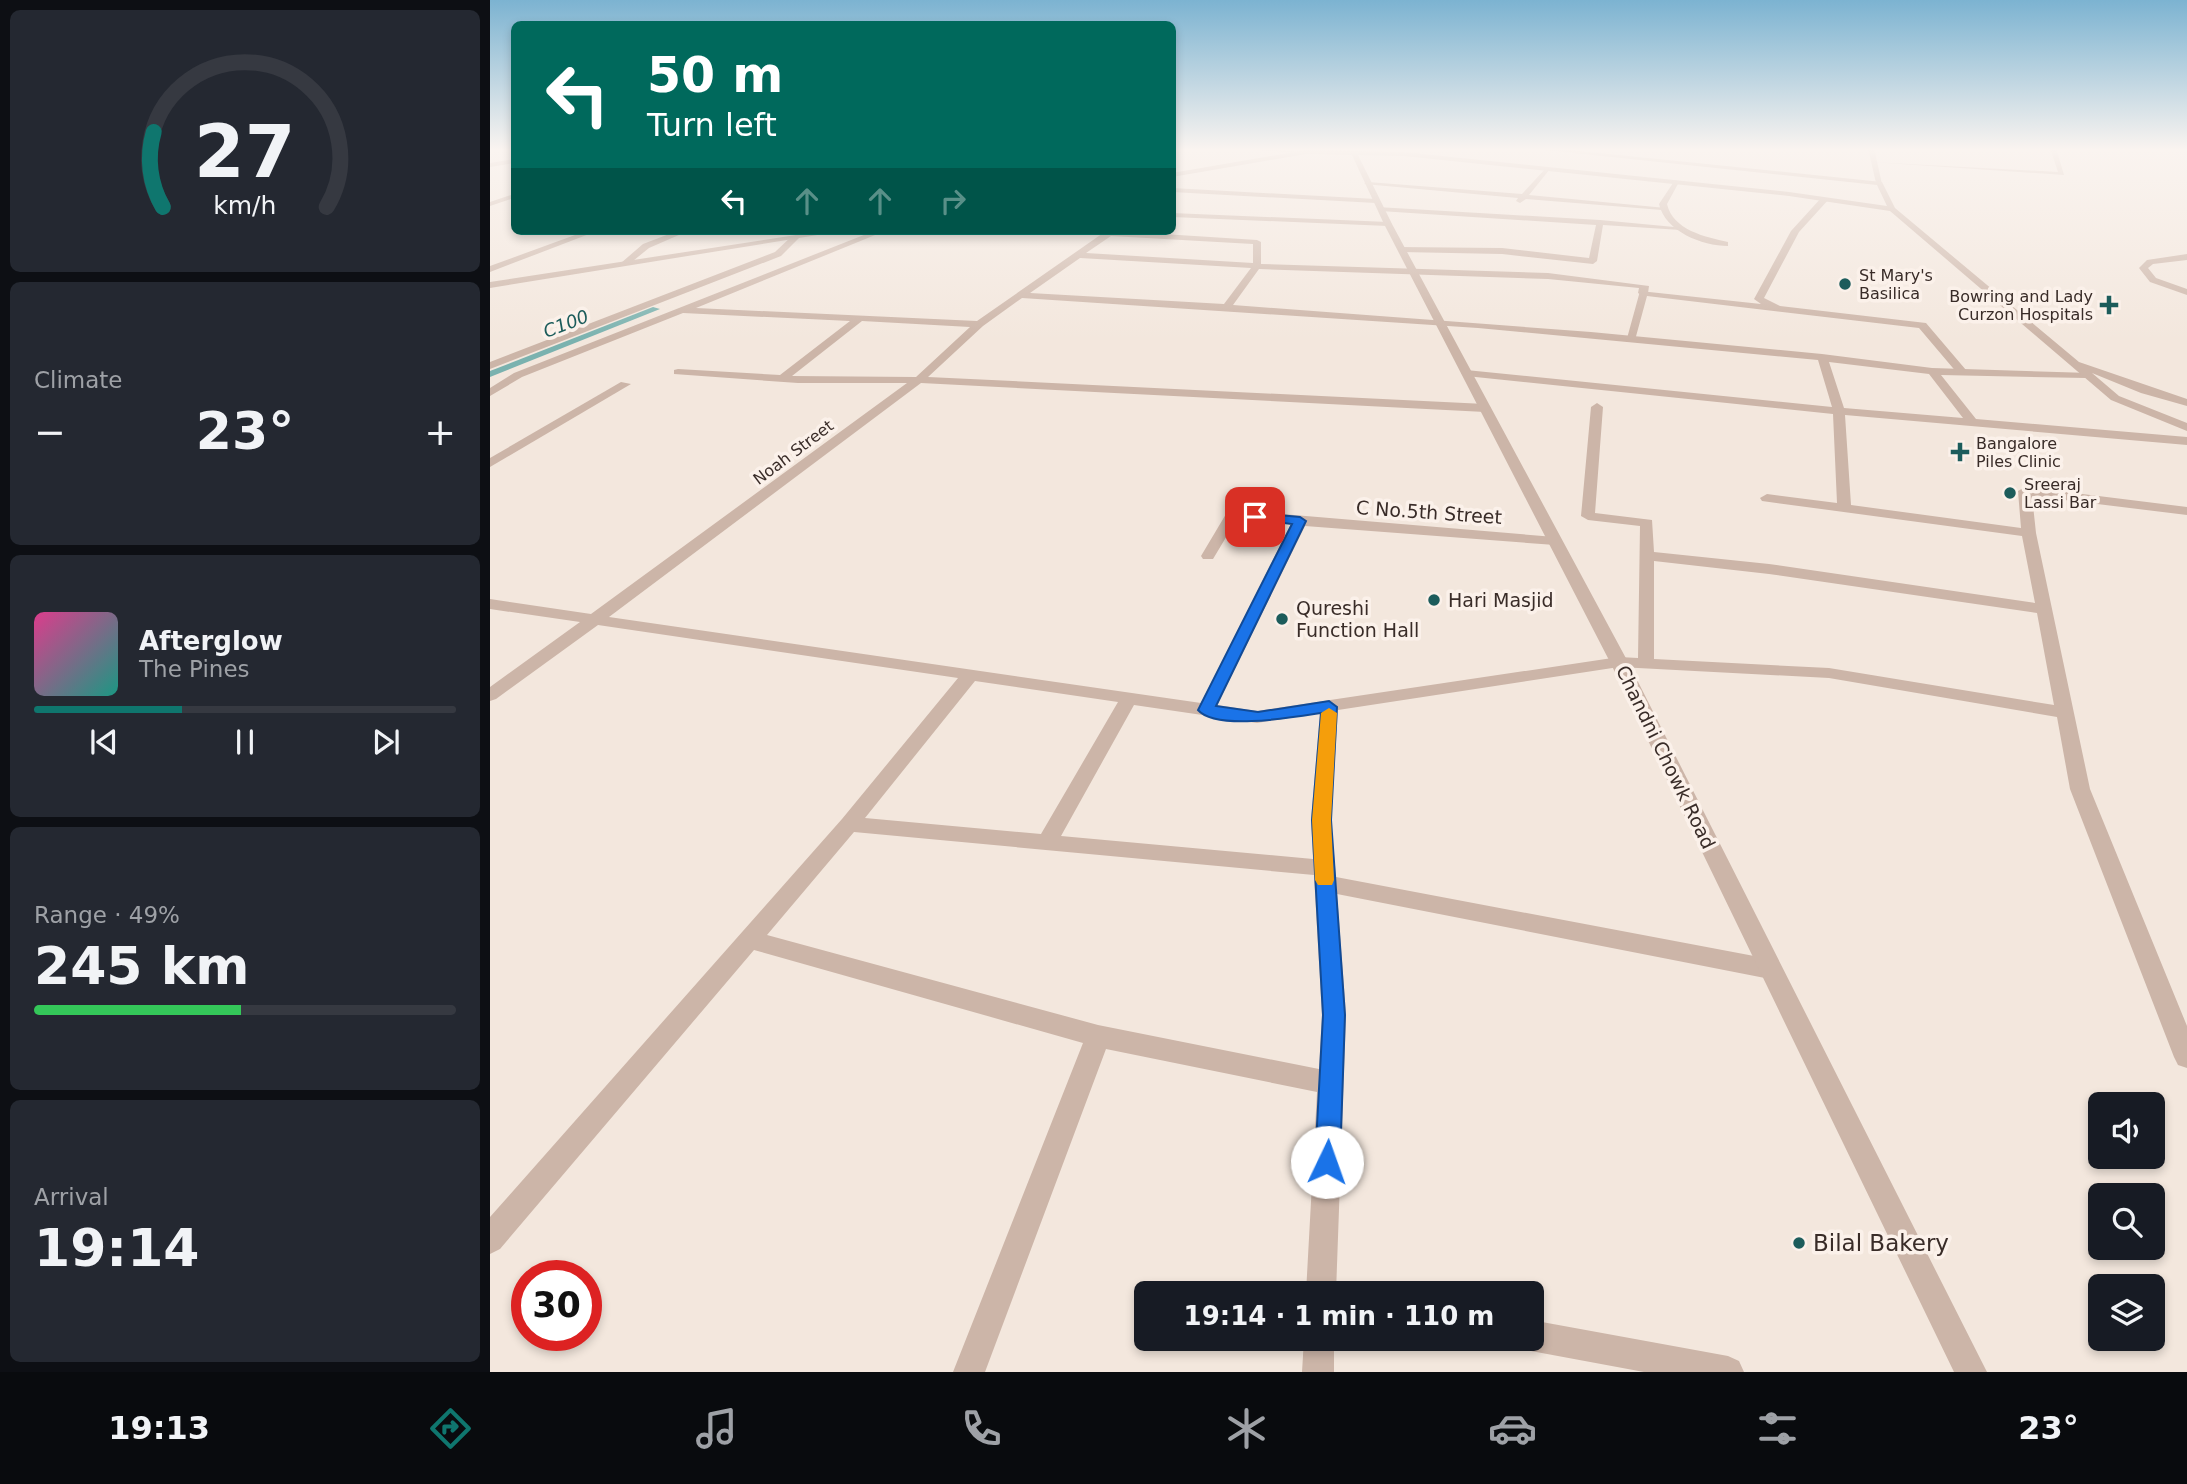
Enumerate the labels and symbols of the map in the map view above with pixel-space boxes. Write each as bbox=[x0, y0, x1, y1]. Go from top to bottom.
place label: St Mary's Basilica bbox=[1859, 266, 1933, 303]
marker: St Mary's Basilica bbox=[1837, 276, 1853, 292]
place label: Bowring and Lady Curzon Hospitals bbox=[1949, 287, 2093, 324]
marker: Bowring and Lady Curzon Hospitals bbox=[2099, 295, 2119, 315]
water label: C100 bbox=[540, 305, 591, 342]
street label: Noah Street bbox=[749, 416, 837, 489]
place label: Bangalore Piles Clinic bbox=[1976, 434, 2061, 471]
marker: Bangalore Piles Clinic bbox=[1950, 442, 1970, 462]
place label: Sreeraj Lassi Bar bbox=[2024, 475, 2097, 512]
marker: Sreeraj Lassi Bar bbox=[2002, 485, 2018, 501]
pin bbox=[1225, 487, 1285, 547]
street label: C No.5th Street bbox=[1355, 496, 1503, 528]
place label: Hari Masjid bbox=[1448, 589, 1554, 611]
marker: Hari Masjid bbox=[1426, 592, 1442, 608]
place label: Qureshi Function Hall bbox=[1296, 597, 1419, 641]
marker: Qureshi Function Hall bbox=[1274, 611, 1290, 627]
street label: Chandni Chowk Road bbox=[1612, 662, 1720, 852]
position arrow bbox=[1290, 1125, 1364, 1199]
place label: Bilal Bakery bbox=[1813, 1230, 1949, 1256]
marker: Bilal Bakery bbox=[1791, 1235, 1807, 1251]
speed limit sign: 30 bbox=[511, 1260, 602, 1351]

